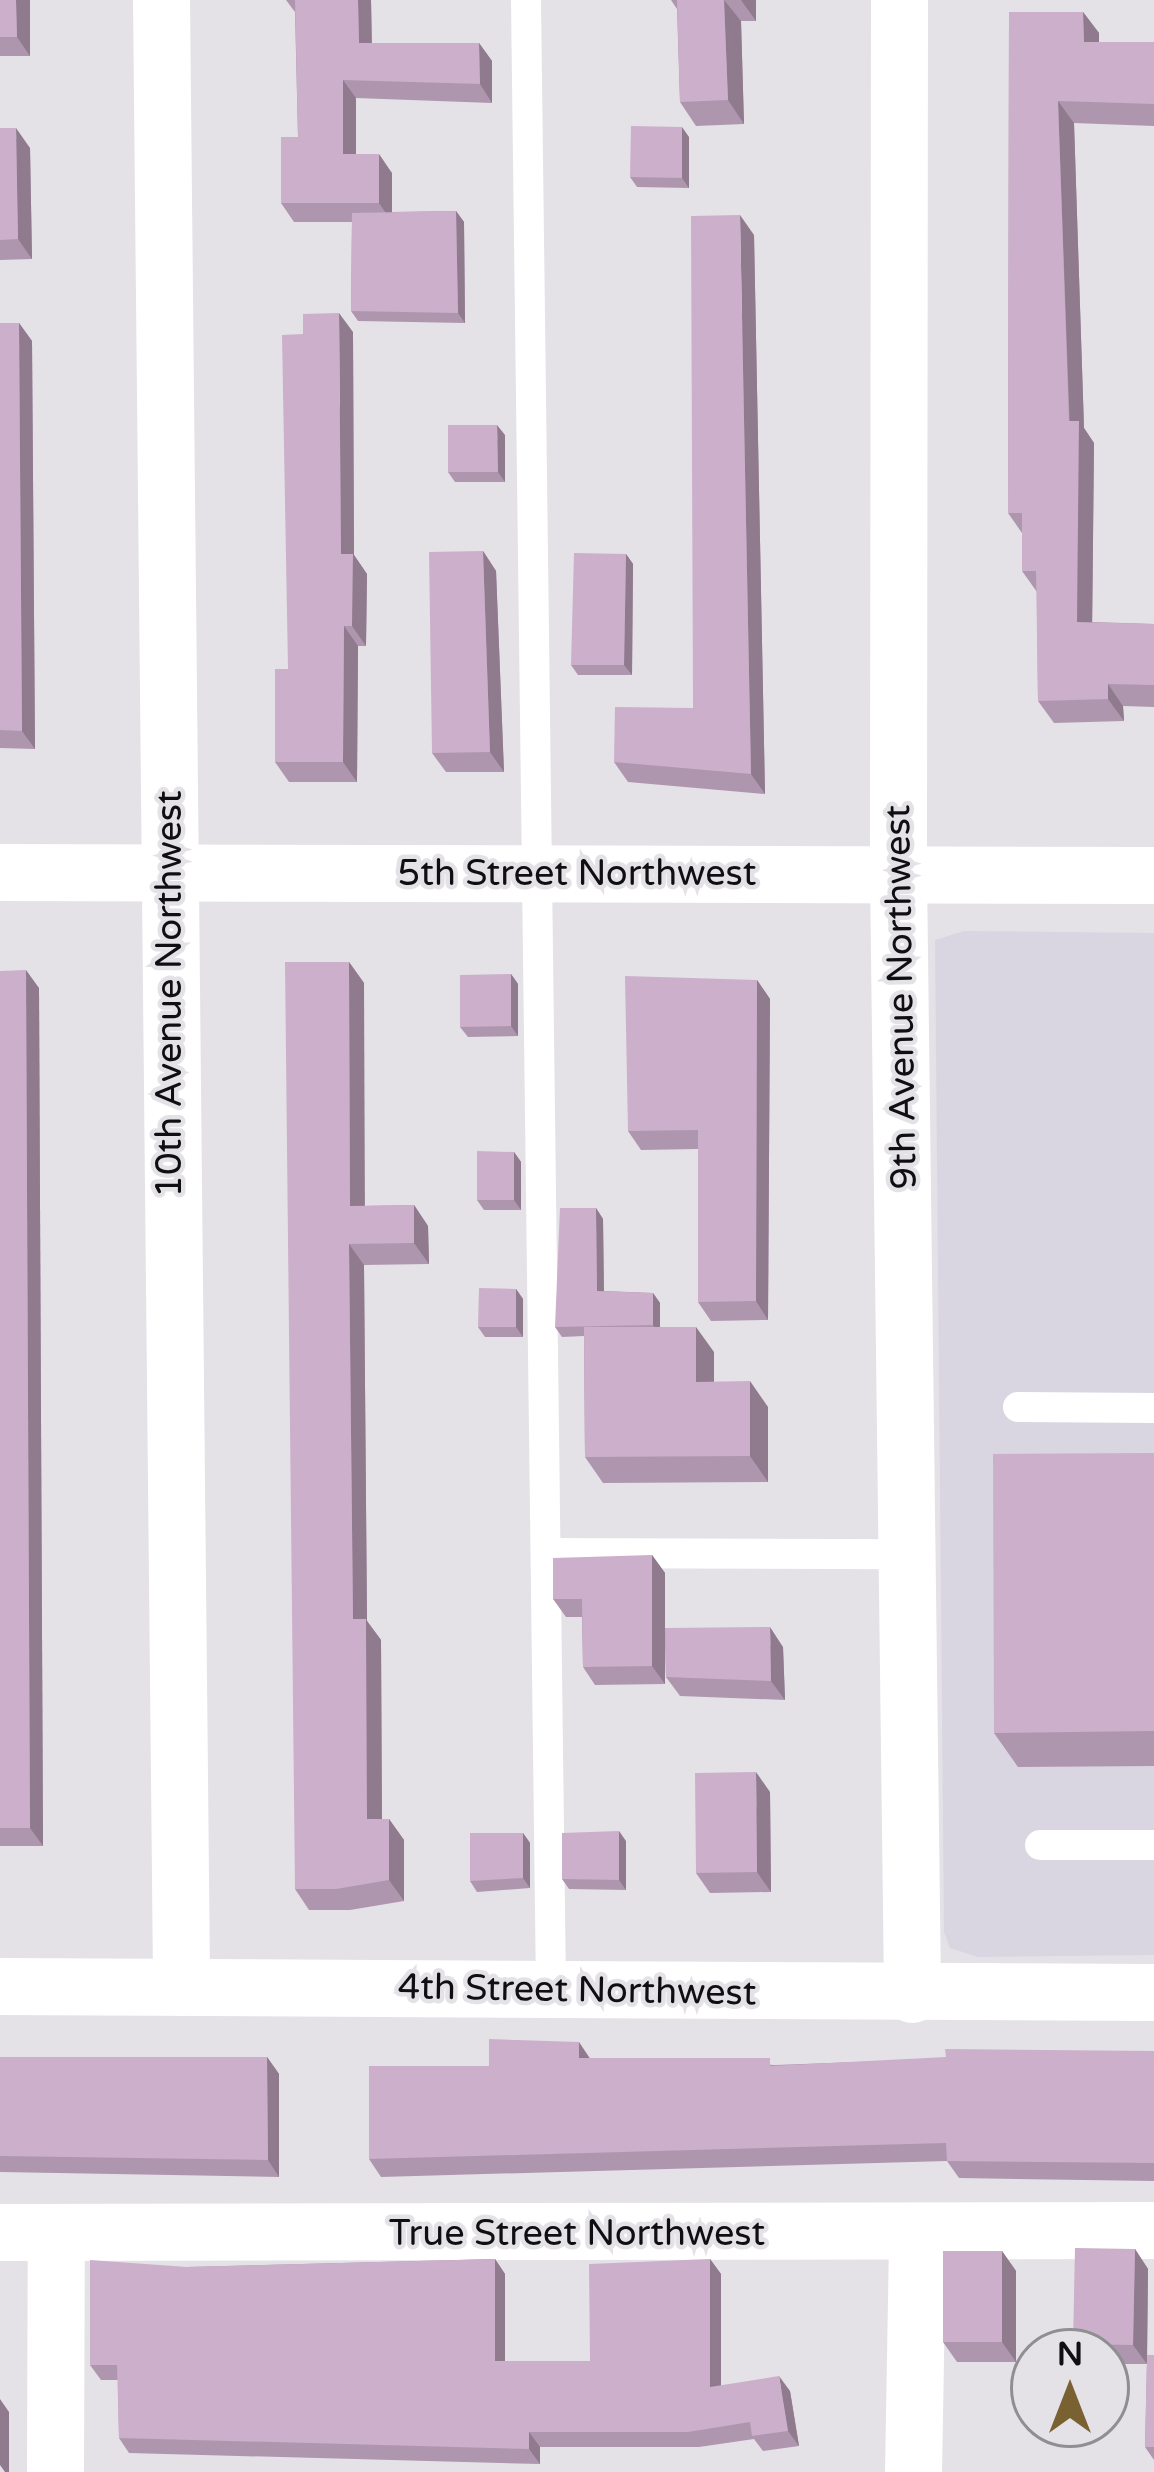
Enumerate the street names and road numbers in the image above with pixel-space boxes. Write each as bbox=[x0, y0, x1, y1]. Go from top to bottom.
street label: 10th Avenue Northwest bbox=[148, 790, 192, 1198]
street label: 9th Avenue Northwest bbox=[876, 804, 926, 1190]
street label: 5th Street Northwest bbox=[398, 852, 756, 896]
street label: 4th Street Northwest bbox=[397, 1965, 757, 2015]
street label: True Street Northwest bbox=[389, 2212, 765, 2256]

